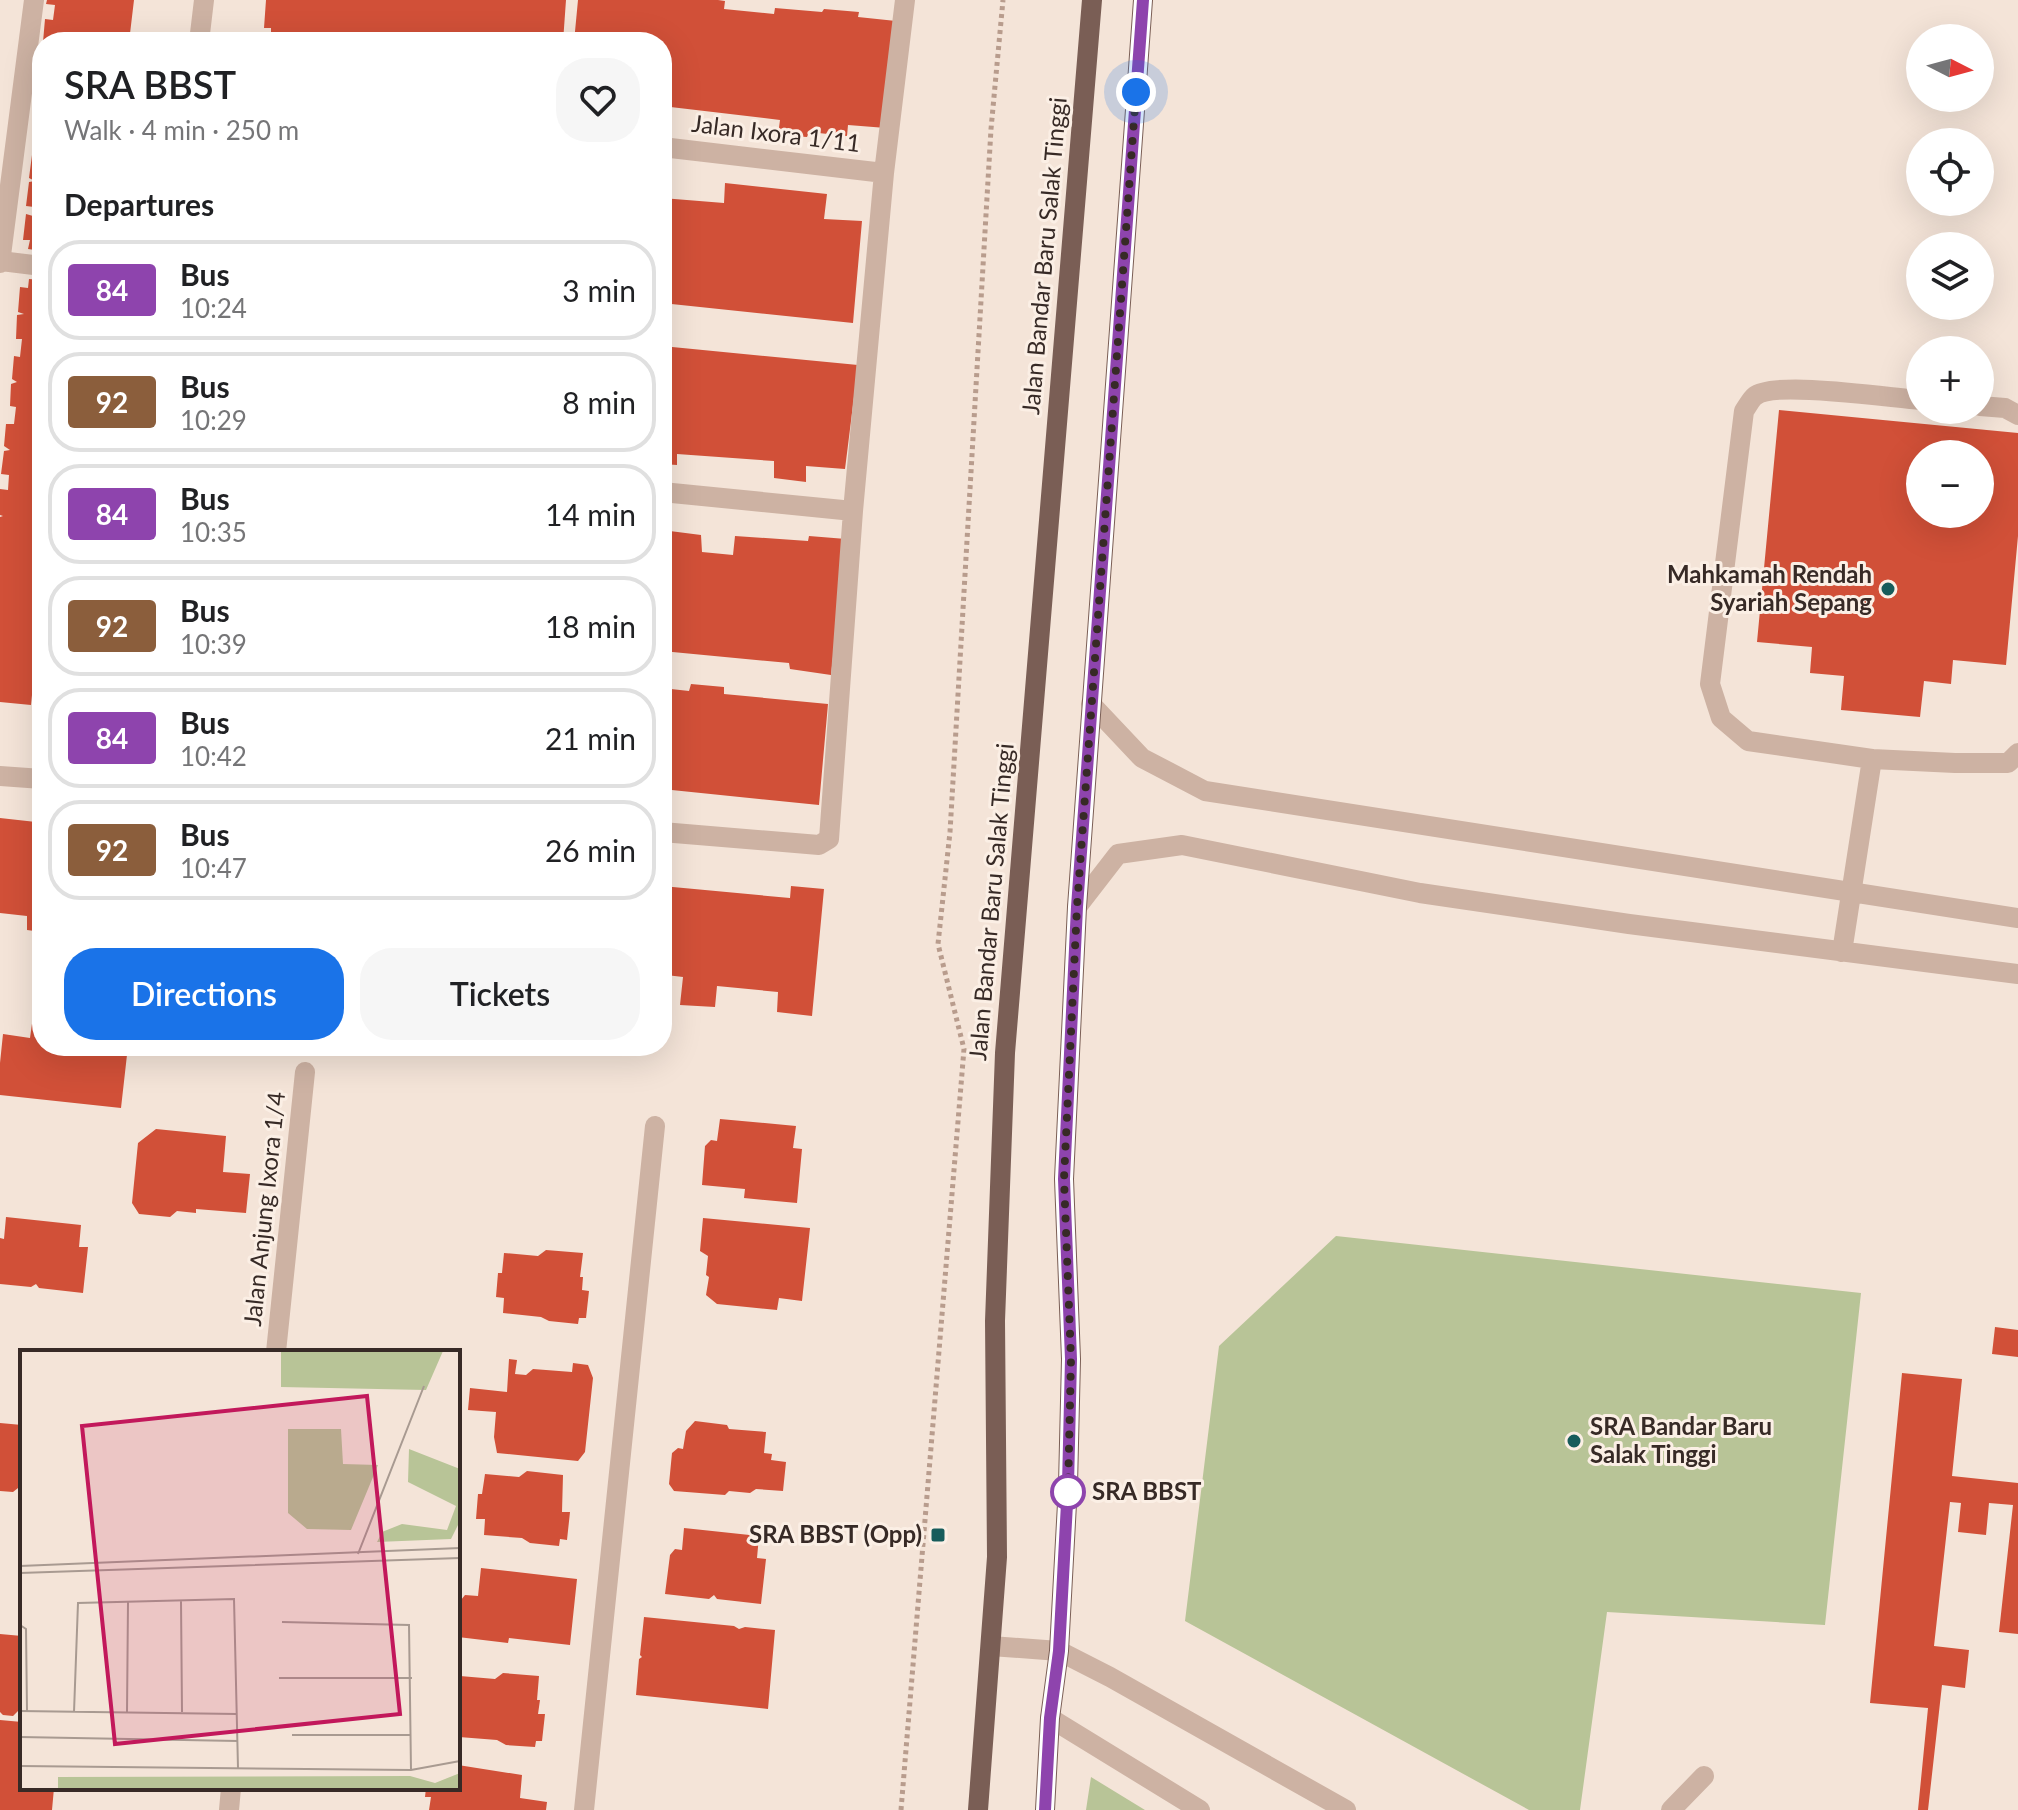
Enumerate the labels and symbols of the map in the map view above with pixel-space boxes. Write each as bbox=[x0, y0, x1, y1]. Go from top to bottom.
north arrow bbox=[1906, 24, 1994, 112]
your location bbox=[1116, 72, 1156, 112]
street label: Jalan Bandar Baru Salak Tinggi bbox=[1015, 96, 1072, 416]
street label: Jalan Ixora 1/11 bbox=[690, 108, 862, 157]
place label: Mahkamah Rendah Syariah Sepang bbox=[1667, 559, 1872, 616]
marker: Mahkamah Rendah Syariah Sepang bbox=[1879, 580, 1897, 598]
street label: Jalan Bandar Baru Salak Tinggi bbox=[962, 742, 1019, 1062]
street label: Jalan Anjung Ixora 1/4 bbox=[237, 1090, 290, 1328]
inset map bbox=[20, 1350, 460, 1790]
place label: SRA Bandar Baru Salak Tinggi bbox=[1590, 1411, 1772, 1468]
marker: SRA Bandar Baru Salak Tinggi bbox=[1565, 1432, 1583, 1450]
marker: SRA BBST bbox=[1051, 1475, 1085, 1509]
place label: SRA BBST bbox=[1092, 1476, 1202, 1505]
place label: SRA BBST (Opp) bbox=[749, 1519, 922, 1548]
marker: SRA BBST (Opp) bbox=[929, 1526, 947, 1544]

